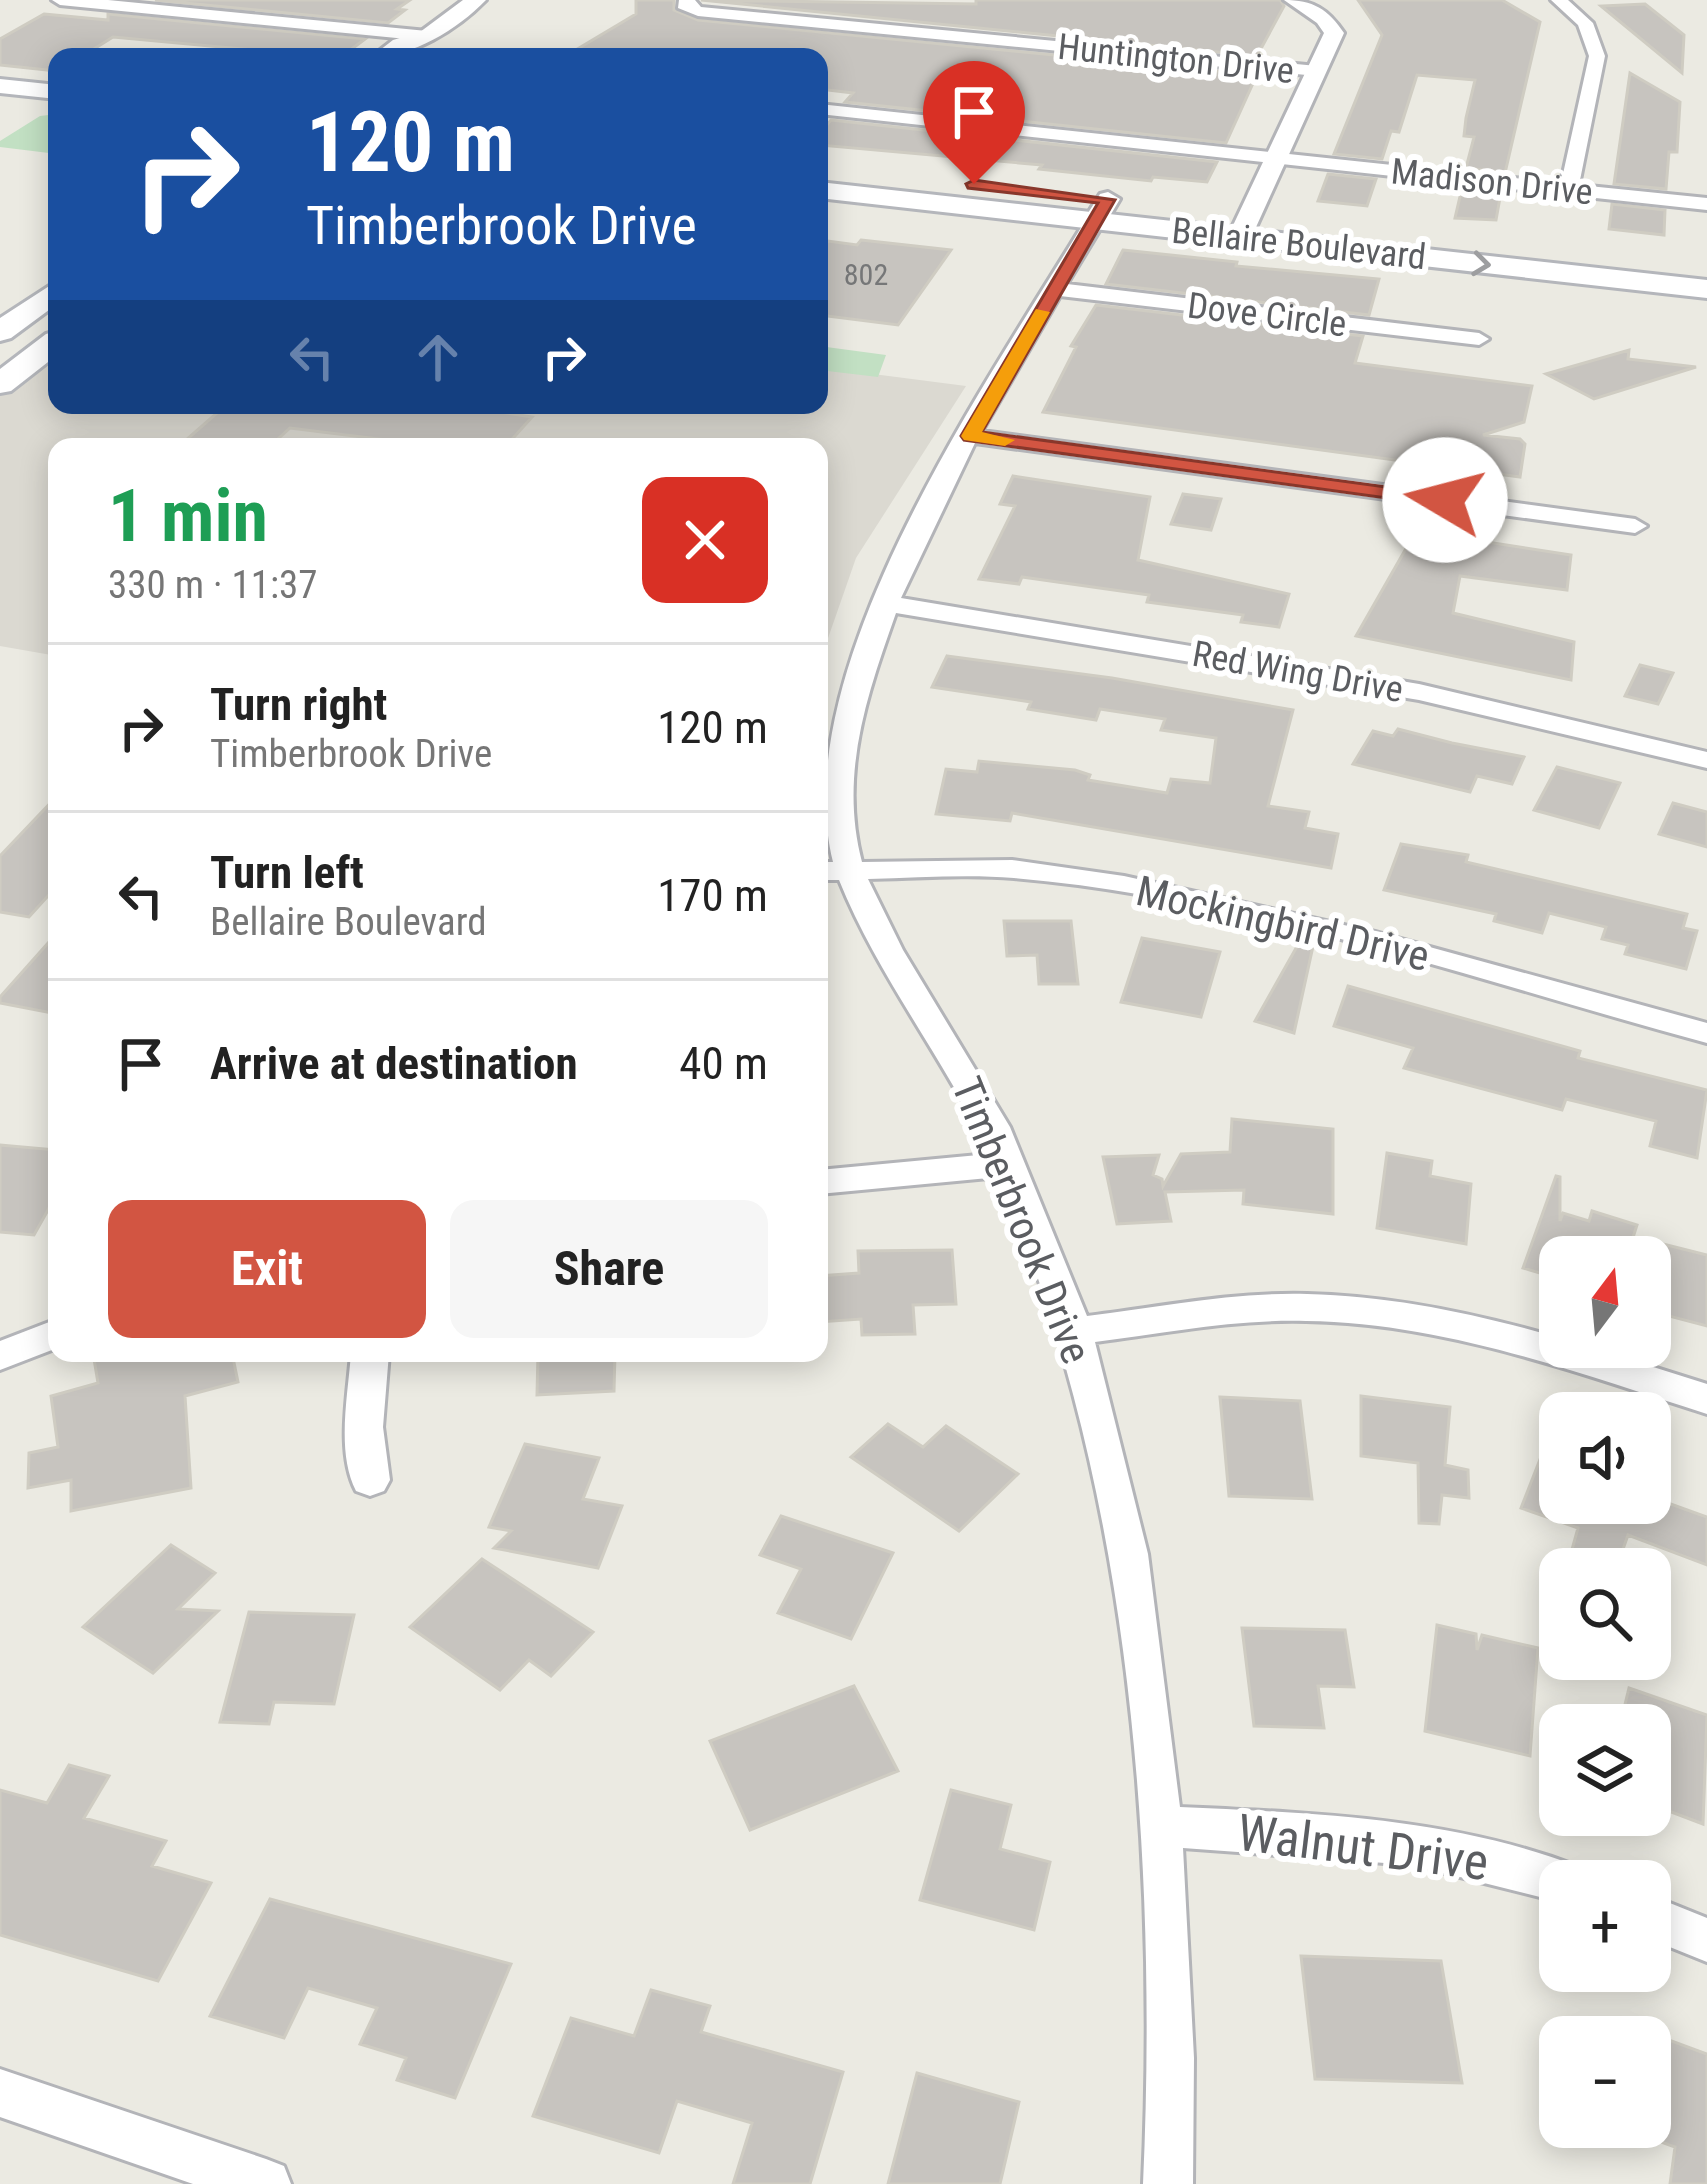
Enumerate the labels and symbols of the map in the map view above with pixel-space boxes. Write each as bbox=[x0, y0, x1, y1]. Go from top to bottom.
street label: Huntington Drive bbox=[1056, 26, 1296, 92]
pin bbox=[923, 61, 1025, 184]
street label: Madison Drive bbox=[1389, 151, 1595, 213]
street label: Bellaire Boulevard bbox=[1170, 210, 1428, 278]
one-way arrow bbox=[1472, 251, 1491, 276]
house number: 802 bbox=[844, 257, 888, 292]
street label: Dove Circle bbox=[1185, 284, 1349, 346]
position arrow bbox=[1382, 437, 1508, 563]
street label: Red Wing Drive bbox=[1189, 633, 1406, 711]
street label: Mockingbird Drive bbox=[1132, 866, 1434, 981]
street label: Timberbrook Drive bbox=[942, 1070, 1101, 1370]
north arrow bbox=[1539, 1236, 1671, 1368]
street label: Walnut Drive bbox=[1234, 1803, 1492, 1892]

